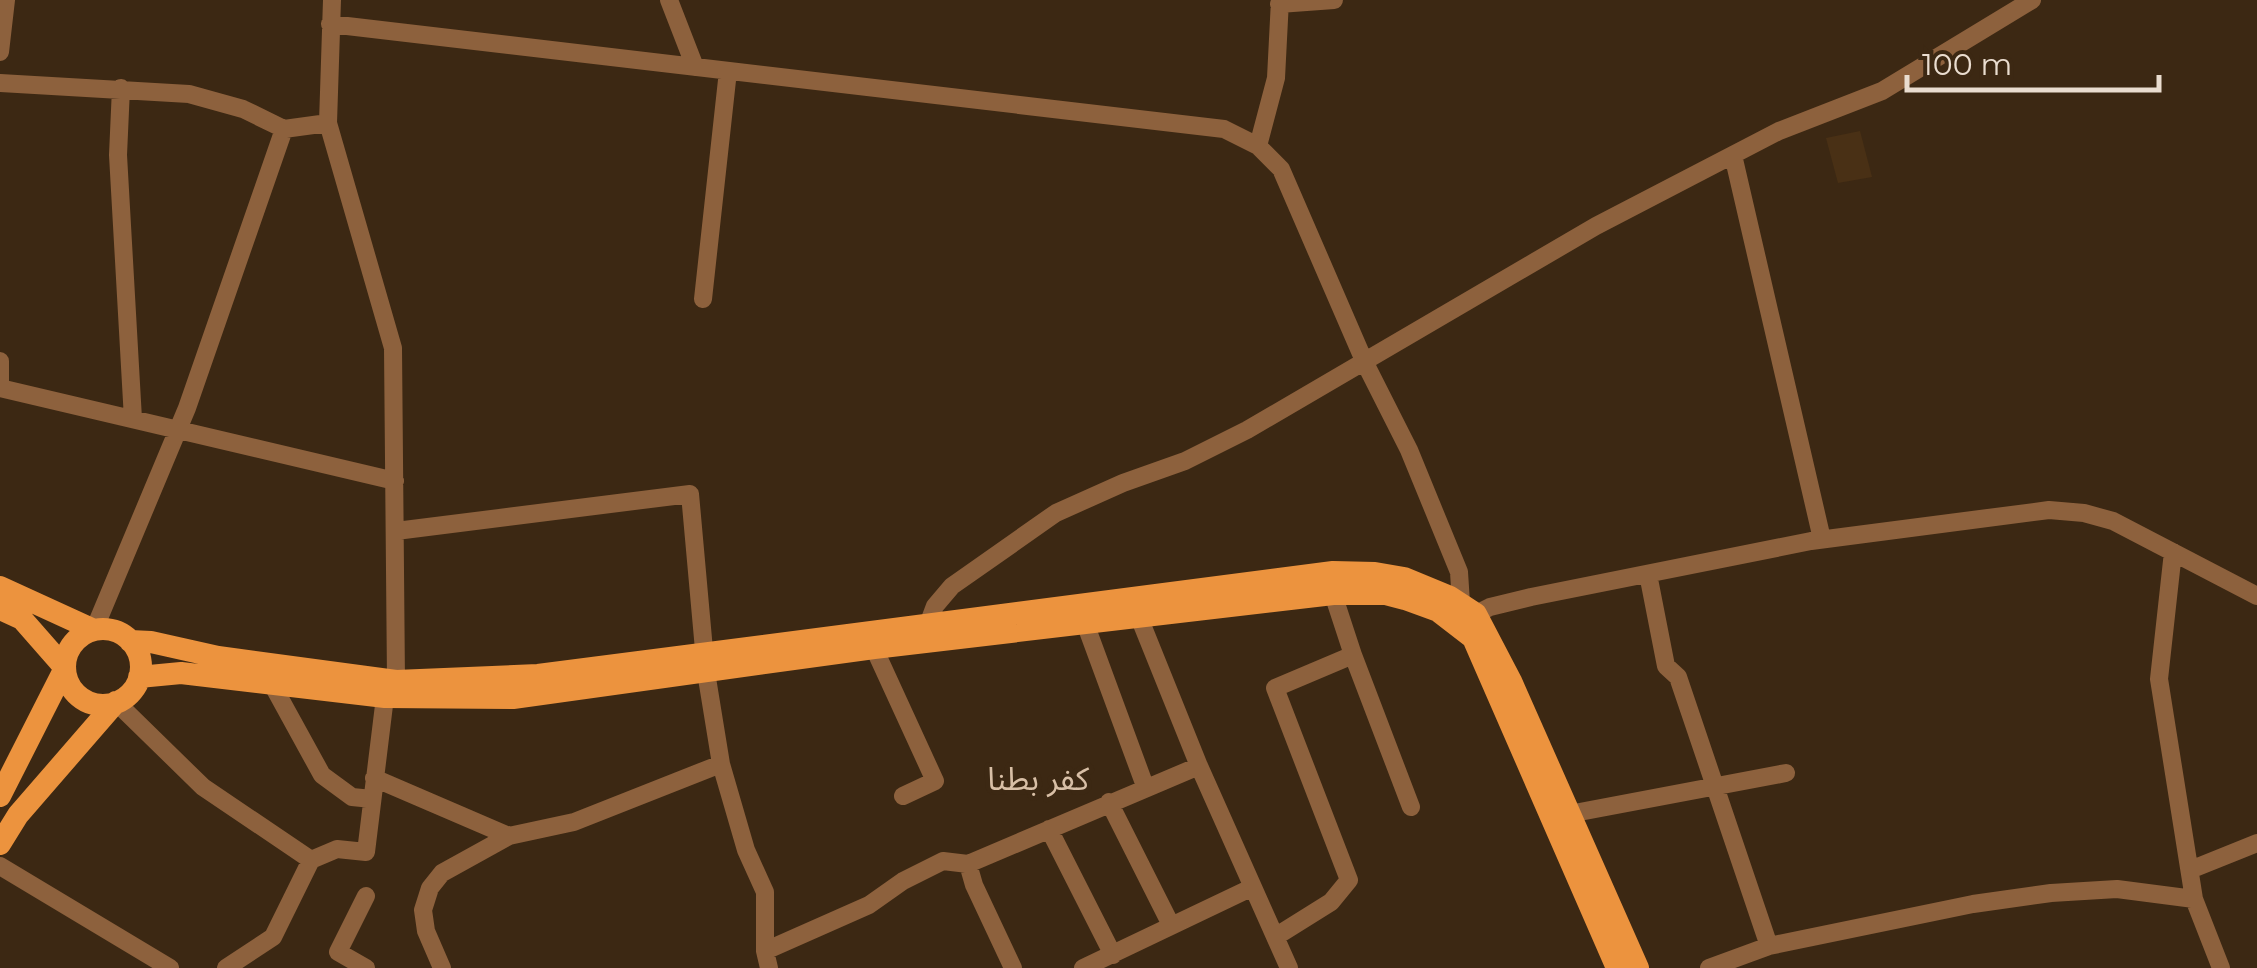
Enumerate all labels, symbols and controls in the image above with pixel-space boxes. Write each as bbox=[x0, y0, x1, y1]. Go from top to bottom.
scale bar bbox=[1907, 30, 2160, 92]
text: 100 m bbox=[1922, 46, 2012, 83]
district label: كفر بطنا bbox=[987, 759, 1090, 798]

